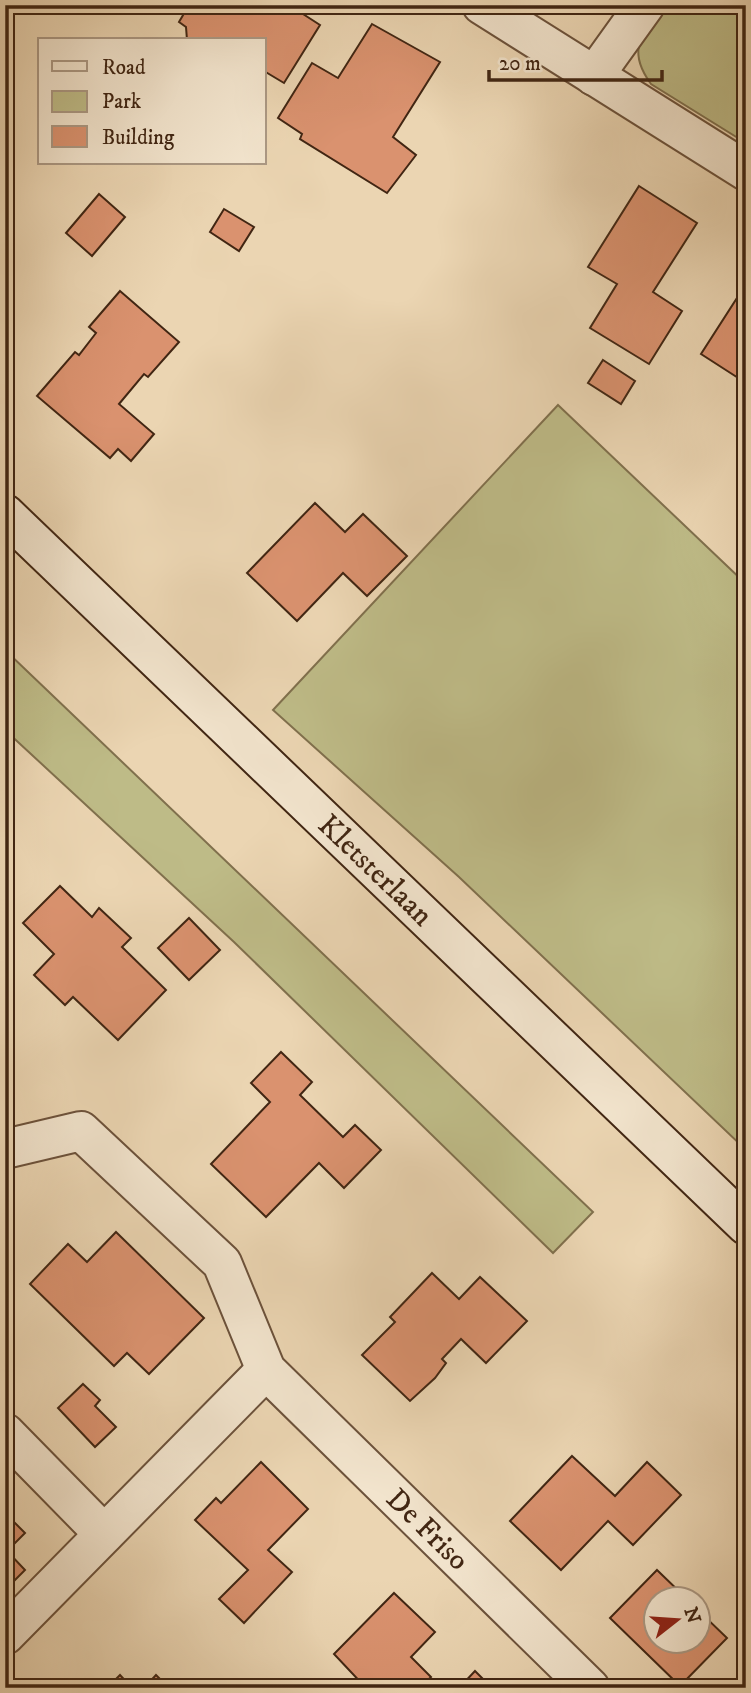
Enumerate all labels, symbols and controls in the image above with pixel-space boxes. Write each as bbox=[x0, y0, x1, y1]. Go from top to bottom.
legend bbox=[38, 38, 266, 164]
scale bar bbox=[489, 38, 662, 82]
text: 20 m bbox=[499, 51, 541, 77]
text: Road bbox=[102, 55, 146, 81]
text: Park bbox=[102, 89, 142, 115]
text: Building bbox=[102, 125, 175, 151]
street label: Kletsterlaan bbox=[310, 807, 440, 935]
street label: De Friso bbox=[378, 1481, 476, 1579]
north arrow bbox=[642, 1584, 712, 1654]
text: N bbox=[679, 1605, 705, 1627]

